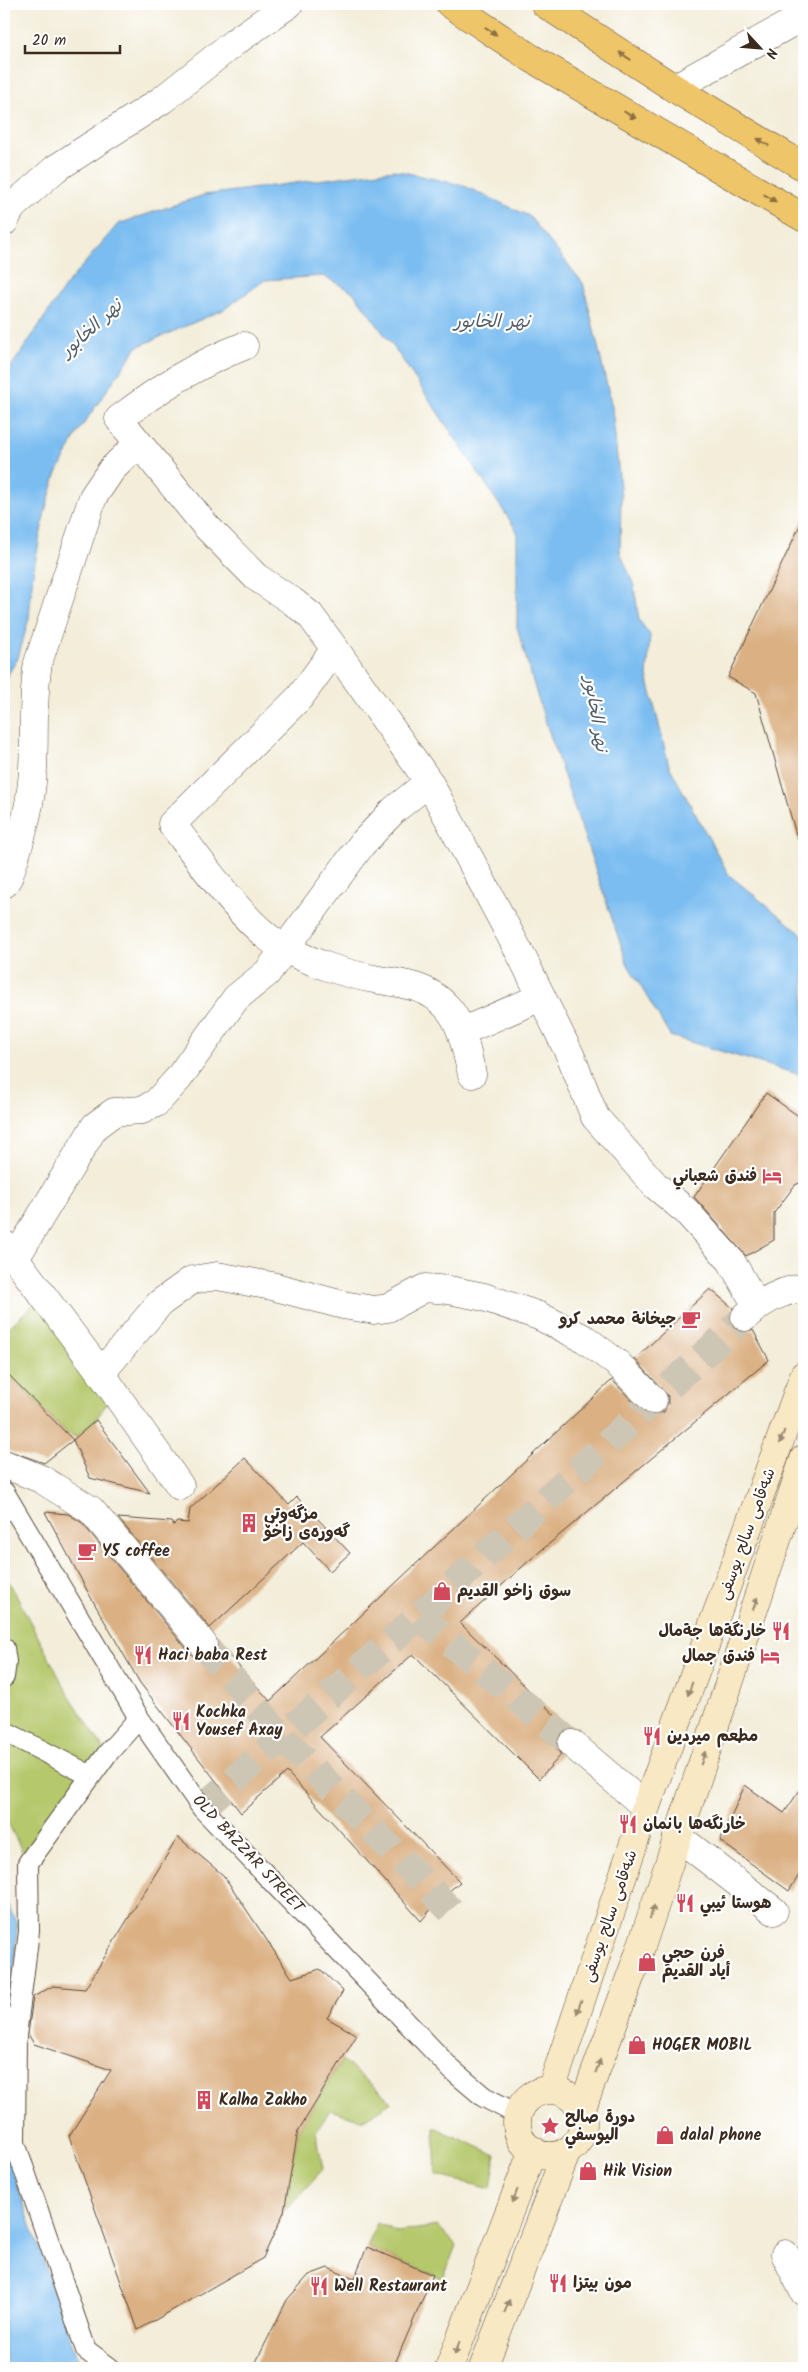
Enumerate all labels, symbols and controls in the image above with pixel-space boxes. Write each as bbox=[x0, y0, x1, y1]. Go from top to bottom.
scale bar bbox=[25, 22, 120, 54]
north arrow bbox=[736, 22, 786, 72]
one-way arrow bbox=[484, 26, 497, 36]
text: 20 m bbox=[32, 29, 66, 53]
text: N bbox=[759, 44, 783, 62]
one-way arrow bbox=[618, 51, 632, 60]
one-way arrow bbox=[622, 111, 637, 119]
one-way arrow bbox=[756, 137, 769, 146]
one-way arrow bbox=[763, 193, 776, 202]
water label: نهر الخابور bbox=[53, 291, 132, 366]
water label: نهر الخابور bbox=[452, 308, 532, 337]
water label: نهر الخابور bbox=[574, 672, 616, 756]
place label: فندق شعباني bbox=[673, 1164, 757, 1190]
hotel icon: فندق شعباني bbox=[761, 1165, 783, 1187]
place label: جيخانة محمد كرو bbox=[558, 1307, 676, 1332]
cafe icon: جيخانة محمد كرو bbox=[680, 1308, 702, 1330]
one-way arrow bbox=[778, 1430, 785, 1445]
street label: شەقامی سالح یوسفی bbox=[712, 1465, 782, 1603]
place label: مزگەوتی گەورەی زاخۆ bbox=[263, 1502, 350, 1545]
building icon: مزگەوتی گەورەی زاخۆ bbox=[238, 1512, 260, 1534]
place label: Y5 coffee bbox=[102, 1539, 170, 1564]
cafe icon: Y5 coffee bbox=[76, 1540, 98, 1562]
place label: سوق زاخو القديم bbox=[457, 1579, 571, 1604]
shop icon: سوق زاخو القديم bbox=[431, 1580, 453, 1602]
one-way arrow bbox=[752, 1597, 759, 1612]
place label: خارنگةها جةمال bbox=[659, 1619, 766, 1644]
restaurant icon: خارنگةها جةمال bbox=[770, 1620, 792, 1642]
place label: Haci baba Rest bbox=[158, 1643, 268, 1668]
restaurant icon: Haci baba Rest bbox=[132, 1644, 154, 1666]
place label: فندق جمال bbox=[682, 1644, 755, 1669]
hotel icon: فندق جمال bbox=[759, 1645, 781, 1667]
one-way arrow bbox=[686, 1682, 694, 1697]
place label: Kochka Yousef Axay bbox=[196, 1700, 283, 1743]
restaurant icon: Kochka Yousef Axay bbox=[170, 1710, 192, 1732]
place label: مطعم ميردين bbox=[667, 1724, 758, 1749]
restaurant icon: مطعم ميردين bbox=[641, 1725, 663, 1747]
one-way arrow bbox=[700, 1751, 707, 1766]
street label: OLD BAZZAR STREET bbox=[186, 1789, 311, 1920]
place label: خارنگەها بانمان bbox=[643, 1812, 746, 1837]
restaurant icon: خارنگەها بانمان bbox=[617, 1813, 639, 1835]
street label: شەقامی سالح یوسفی bbox=[576, 1846, 644, 1986]
place label: هوستا ئيبي bbox=[700, 1891, 771, 1917]
restaurant icon: هوستا ئيبي bbox=[674, 1892, 696, 1914]
one-way arrow bbox=[649, 1905, 656, 1920]
place label: فرن حجي أياد القديم bbox=[662, 1941, 731, 1984]
shop icon: فرن حجي أياد القديم bbox=[636, 1951, 658, 1973]
one-way arrow bbox=[575, 2000, 582, 2015]
place label: HOGER MOBIL bbox=[652, 2033, 752, 2058]
shop icon: HOGER MOBIL bbox=[626, 2034, 648, 2056]
one-way arrow bbox=[595, 2058, 602, 2073]
place label: Kalha Zakho bbox=[219, 2088, 307, 2113]
building icon: Kalha Zakho bbox=[193, 2089, 215, 2111]
place label: دورة صالح اليوسفي bbox=[565, 2105, 635, 2149]
place icon: دورة صالح اليوسفي bbox=[539, 2115, 561, 2137]
place label: dalal phone bbox=[680, 2123, 761, 2148]
shop icon: dalal phone bbox=[654, 2124, 676, 2146]
place label: Hik Vision bbox=[603, 2159, 672, 2184]
shop icon: Hik Vision bbox=[577, 2160, 599, 2182]
one-way arrow bbox=[511, 2189, 519, 2204]
place label: مون بيتزا bbox=[573, 2271, 632, 2296]
restaurant icon: مون بيتزا bbox=[547, 2272, 569, 2294]
place label: Well Restaurant bbox=[334, 2274, 448, 2299]
restaurant icon: Well Restaurant bbox=[308, 2275, 330, 2297]
one-way arrow bbox=[504, 2299, 511, 2314]
one-way arrow bbox=[453, 2340, 460, 2355]

